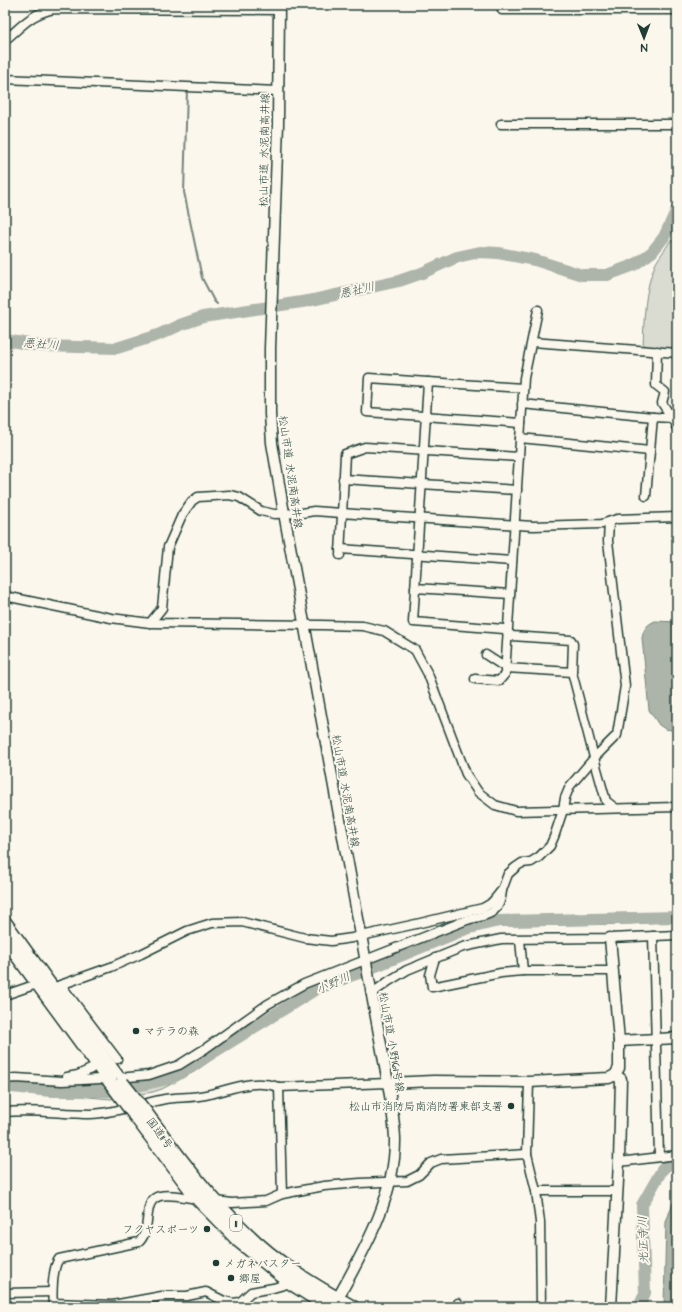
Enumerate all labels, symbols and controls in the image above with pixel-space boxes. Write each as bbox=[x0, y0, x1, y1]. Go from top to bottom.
north arrow bbox=[624, 18, 664, 58]
text: N bbox=[640, 40, 648, 55]
street label: 松山市道 水泥南高井線 bbox=[256, 93, 273, 207]
water label: 悪社川 bbox=[338, 278, 377, 303]
water label: 悪社川 bbox=[22, 334, 60, 355]
street label: 松山市道 水泥南高井線 bbox=[275, 414, 306, 530]
street label: 松山市道 水泥南高井線 bbox=[328, 733, 363, 849]
water label: 小野川 bbox=[313, 968, 353, 999]
street label: 松山市道 小野161号線 bbox=[375, 990, 408, 1094]
place label: マテラの森 bbox=[144, 1024, 199, 1039]
marker: マテラの森 bbox=[131, 1026, 141, 1036]
place label: 松山市消防局南消防署東部支署 bbox=[349, 1099, 503, 1114]
marker: 松山市消防局南消防署東部支署 bbox=[506, 1101, 516, 1111]
street label: 国道11号 bbox=[143, 1114, 176, 1152]
road number: 11 bbox=[230, 1215, 242, 1231]
water label: 光正寺川 bbox=[634, 1216, 653, 1264]
place label: フクヤスポーツ bbox=[122, 1222, 199, 1237]
marker: フクヤスポーツ bbox=[202, 1224, 212, 1234]
place label: メガネバスター bbox=[224, 1256, 301, 1271]
marker: メガネバスター bbox=[211, 1258, 221, 1268]
place label: 郷屋 bbox=[239, 1271, 261, 1286]
marker: 郷屋 bbox=[226, 1273, 236, 1283]

